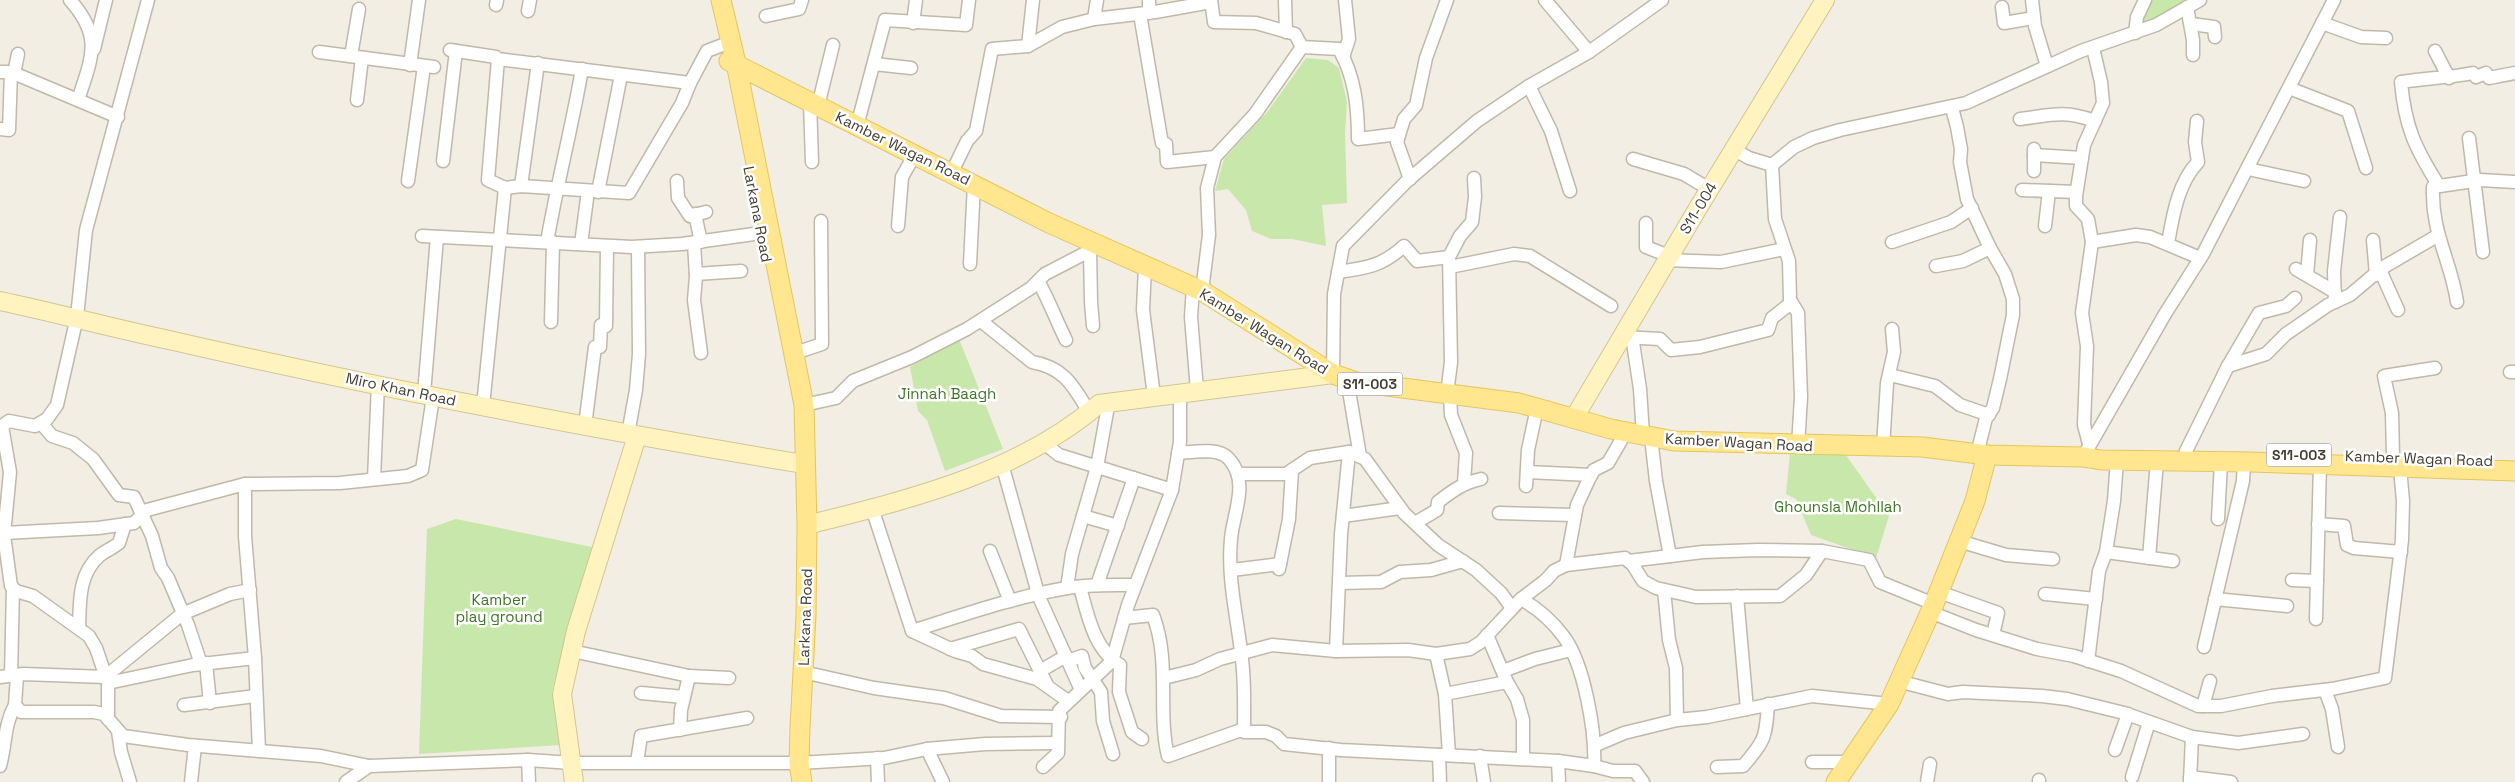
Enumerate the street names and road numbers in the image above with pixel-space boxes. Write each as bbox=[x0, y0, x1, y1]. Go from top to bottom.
street label: Kamber Wagan Road bbox=[832, 107, 974, 189]
street label: Larkana Road bbox=[739, 164, 777, 264]
street label: S11-004 bbox=[1675, 179, 1721, 237]
street label: Kamber Wagan Road bbox=[1196, 284, 1332, 378]
street label: Miro Khan Road bbox=[344, 368, 458, 410]
road number: S11-003 bbox=[1338, 372, 1402, 396]
street label: Kamber Wagan Road bbox=[1665, 429, 1813, 455]
road number: S11-003 bbox=[2266, 444, 2332, 466]
street label: Kamber Wagan Road bbox=[2345, 446, 2493, 470]
street label: Larkana Road bbox=[794, 568, 816, 666]

